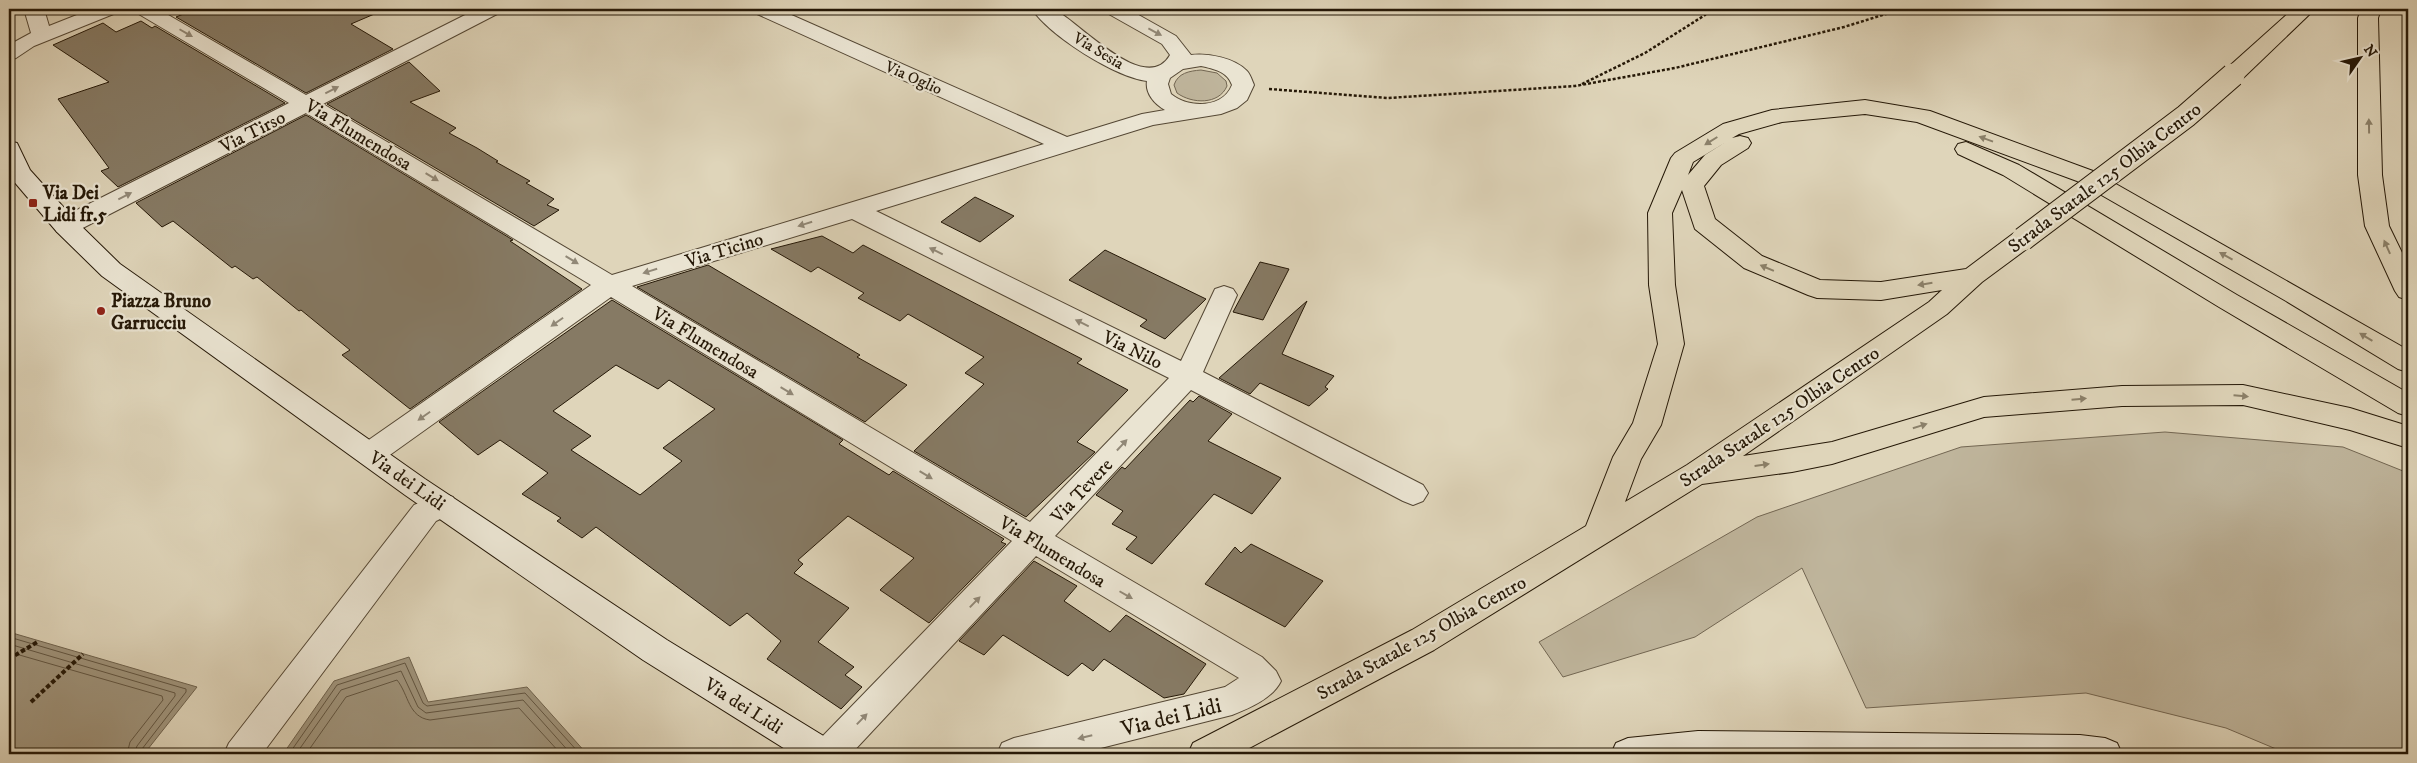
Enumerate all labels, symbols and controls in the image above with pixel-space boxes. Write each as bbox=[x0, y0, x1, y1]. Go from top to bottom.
street label: Via Sesia bbox=[1069, 27, 1128, 74]
one-way arrow bbox=[1148, 28, 1163, 36]
one-way arrow bbox=[180, 29, 193, 38]
north arrow bbox=[2334, 32, 2384, 82]
text: N bbox=[2359, 41, 2381, 62]
street label: Via Oglio bbox=[881, 56, 945, 99]
one-way arrow bbox=[325, 86, 339, 94]
street label: Via Flumendosa bbox=[300, 94, 416, 176]
street label: Strada Statale 125 Olbia Centro bbox=[2004, 98, 2206, 258]
street label: Via Tirso bbox=[215, 106, 289, 159]
one-way arrow bbox=[2365, 118, 2373, 134]
one-way arrow bbox=[1978, 135, 1993, 143]
one-way arrow bbox=[1705, 136, 1718, 145]
one-way arrow bbox=[426, 173, 439, 182]
place label: Via Dei Lidi fr.5 bbox=[42, 182, 107, 227]
one-way arrow bbox=[118, 192, 132, 200]
marker: Via Dei Lidi fr.5 bbox=[27, 197, 39, 209]
one-way arrow bbox=[798, 220, 813, 228]
street label: Via Ticino bbox=[682, 228, 766, 273]
one-way arrow bbox=[2382, 240, 2390, 254]
one-way arrow bbox=[929, 247, 943, 255]
one-way arrow bbox=[2218, 252, 2233, 260]
one-way arrow bbox=[565, 256, 578, 265]
one-way arrow bbox=[1759, 264, 1774, 272]
one-way arrow bbox=[642, 268, 657, 276]
one-way arrow bbox=[1916, 280, 1932, 288]
place label: Piazza Bruno Garrucciu bbox=[111, 290, 211, 335]
street label: Via Flumendosa bbox=[647, 302, 763, 384]
marker: Piazza Bruno Garrucciu bbox=[95, 305, 107, 317]
one-way arrow bbox=[550, 317, 564, 327]
one-way arrow bbox=[1074, 319, 1089, 327]
street label: Via Nilo bbox=[1098, 326, 1166, 375]
one-way arrow bbox=[2360, 333, 2373, 342]
street label: Strada Statale 125 Olbia Centro bbox=[1676, 342, 1884, 493]
one-way arrow bbox=[781, 386, 794, 395]
one-way arrow bbox=[2234, 392, 2250, 400]
one-way arrow bbox=[2071, 395, 2087, 403]
one-way arrow bbox=[417, 411, 431, 421]
one-way arrow bbox=[1912, 422, 1927, 430]
one-way arrow bbox=[1116, 440, 1128, 452]
street label: Via dei Lidi bbox=[364, 446, 450, 516]
street label: Via Tevere bbox=[1046, 454, 1118, 529]
one-way arrow bbox=[1755, 461, 1771, 469]
one-way arrow bbox=[920, 471, 933, 480]
street label: Via Flumendosa bbox=[994, 511, 1110, 593]
street label: Strada Statale 125 Olbia Centro bbox=[1313, 571, 1531, 706]
one-way arrow bbox=[1119, 590, 1132, 599]
one-way arrow bbox=[969, 596, 981, 608]
street label: Via dei Lidi bbox=[699, 673, 787, 739]
street label: Via dei Lidi bbox=[1118, 692, 1224, 743]
one-way arrow bbox=[856, 714, 868, 726]
one-way arrow bbox=[1078, 733, 1093, 741]

